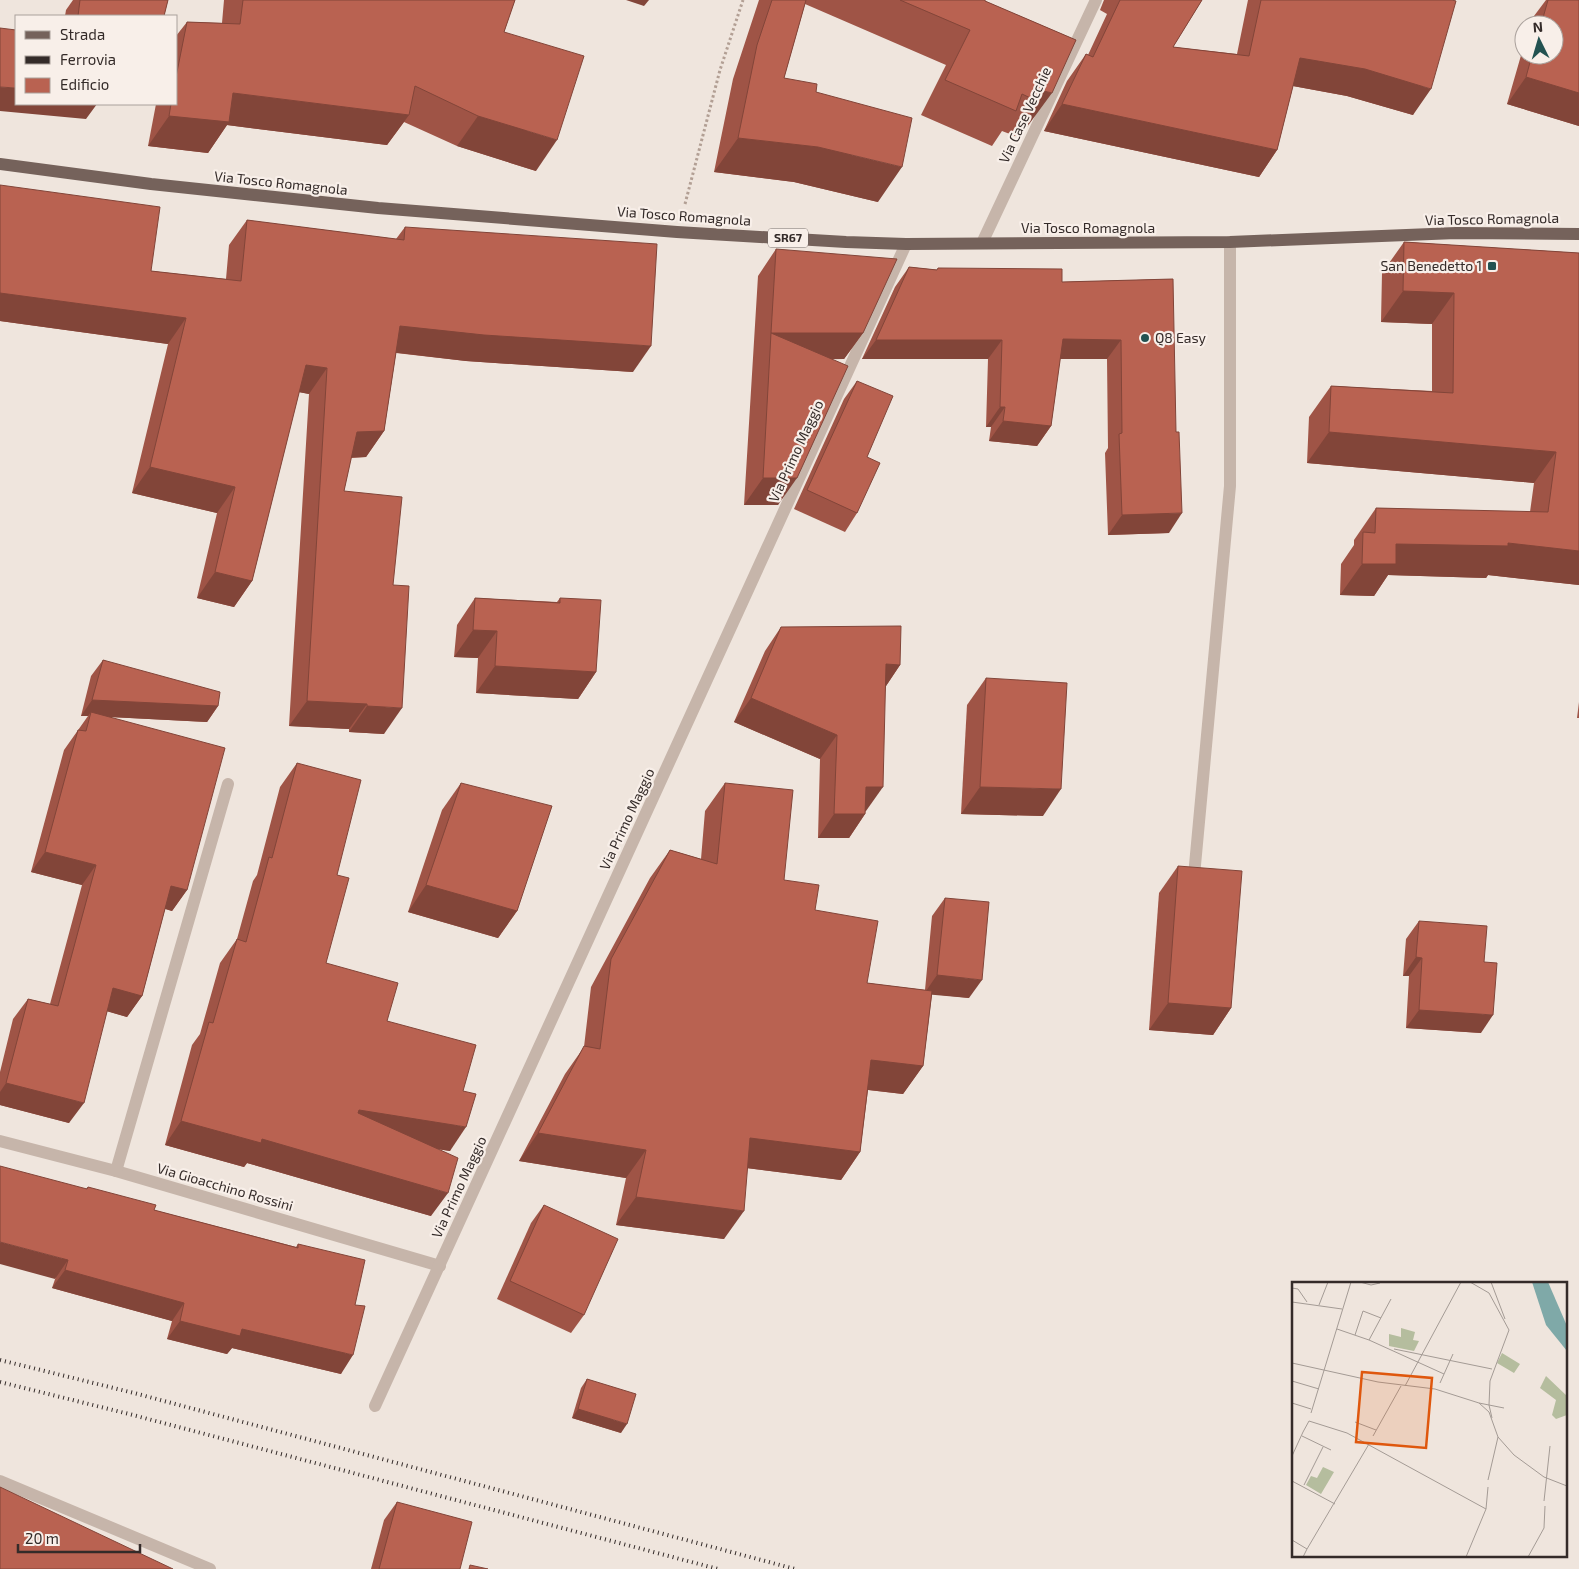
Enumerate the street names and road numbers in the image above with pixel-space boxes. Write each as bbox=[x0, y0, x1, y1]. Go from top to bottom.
street label: Via Case Vecchie bbox=[995, 64, 1054, 166]
street label: Via Tosco Romagnola bbox=[213, 167, 349, 198]
street label: Via Tosco Romagnola bbox=[617, 202, 752, 229]
street label: Via Tosco Romagnola bbox=[1425, 209, 1559, 228]
street label: Via Tosco Romagnola bbox=[1021, 219, 1155, 236]
road number: SR67 bbox=[768, 228, 808, 248]
street label: Via Primo Maggio bbox=[764, 397, 827, 504]
street label: Via Primo Maggio bbox=[595, 765, 658, 872]
street label: Via Primo Maggio bbox=[427, 1133, 490, 1240]
street label: Via Gioacchino Rossini bbox=[155, 1159, 295, 1214]

